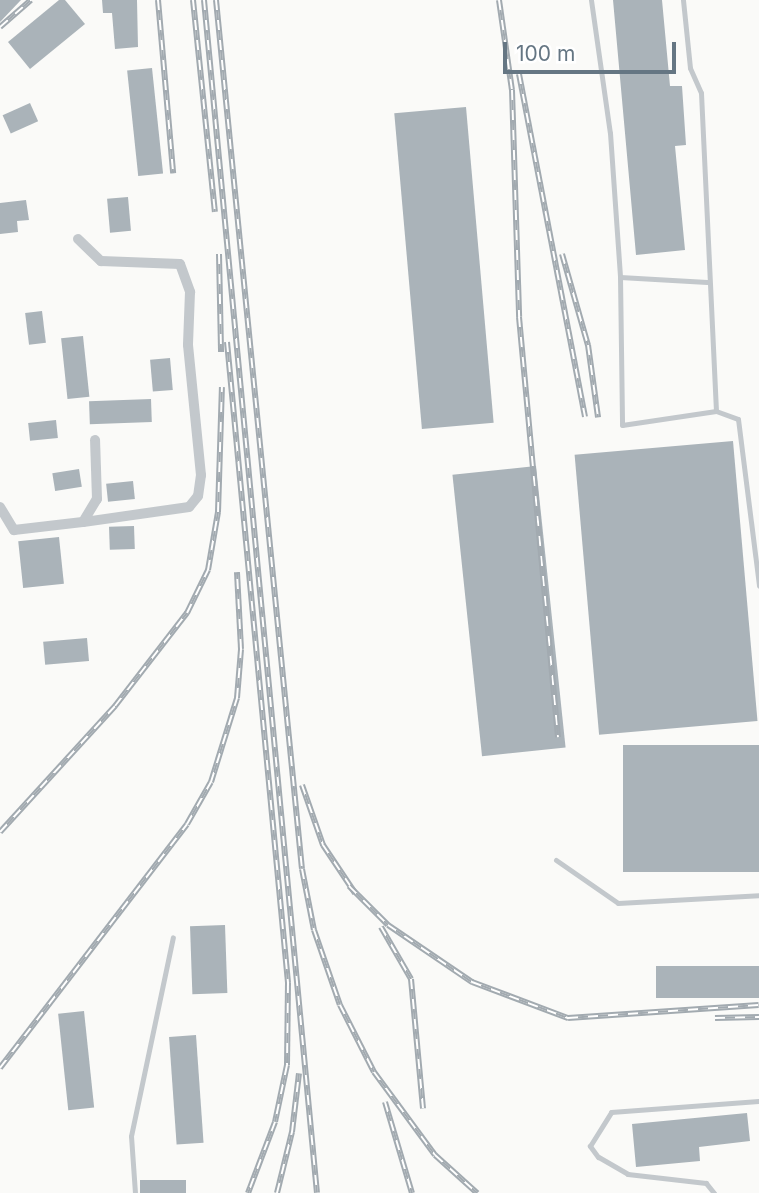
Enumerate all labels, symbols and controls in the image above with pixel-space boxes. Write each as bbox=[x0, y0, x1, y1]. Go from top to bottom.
scale bar bbox=[507, 28, 680, 72]
text: 100 m bbox=[516, 41, 575, 66]

